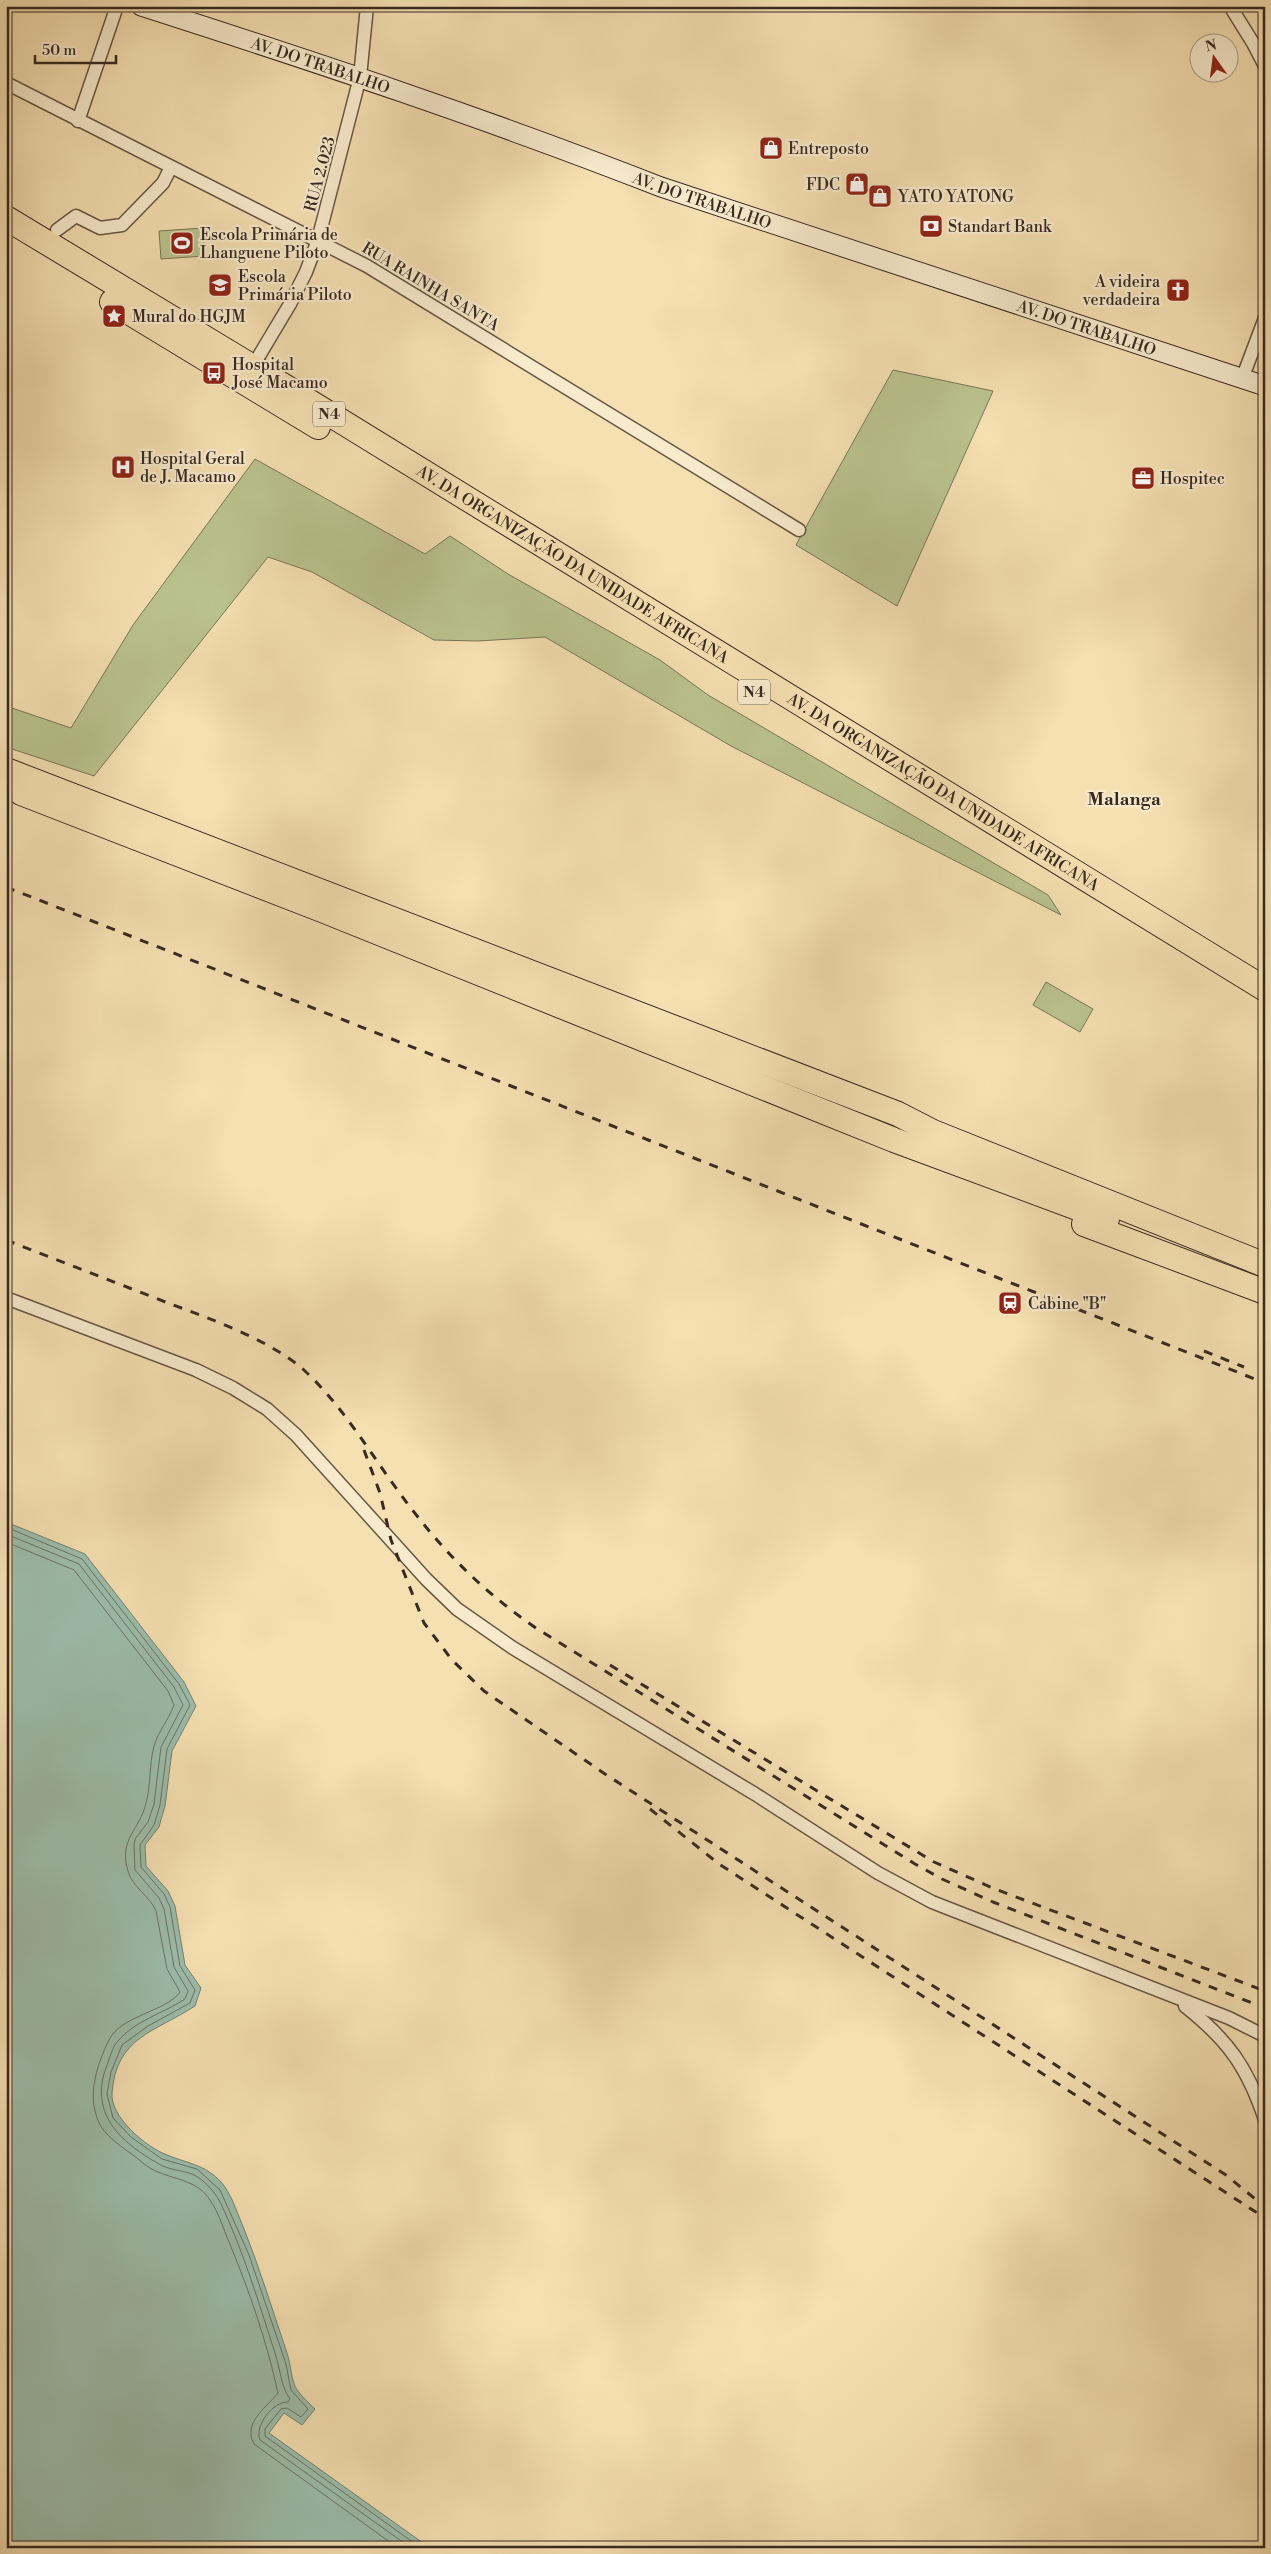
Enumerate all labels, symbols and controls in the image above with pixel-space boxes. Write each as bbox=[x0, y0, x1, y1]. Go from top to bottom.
scale bar bbox=[35, 32, 116, 64]
north arrow bbox=[1188, 32, 1238, 82]
street label: AV. DO TRABALHO bbox=[247, 33, 392, 98]
text: N bbox=[1204, 36, 1219, 56]
text: 50 m bbox=[42, 41, 76, 60]
street label: RUA 2.023 bbox=[300, 134, 340, 214]
shop icon: Entreposto bbox=[758, 135, 784, 161]
place label: Entreposto bbox=[788, 139, 869, 159]
street label: AV. DO TRABALHO bbox=[629, 168, 774, 234]
shop icon: FDC bbox=[844, 171, 870, 197]
place label: FDC bbox=[806, 175, 840, 195]
shop icon: YATO YATONG bbox=[867, 183, 893, 209]
place label: YATO YATONG bbox=[897, 187, 1014, 207]
bank icon: Standart Bank bbox=[918, 213, 944, 239]
place label: Standart Bank bbox=[948, 217, 1053, 237]
place label: Escola Primária de Lhanguene Piloto bbox=[200, 225, 338, 263]
sports icon: Escola Primária de Lhanguene Piloto bbox=[169, 230, 195, 256]
street label: RUA RAINHA SANTA bbox=[358, 238, 504, 336]
place label: Escola Primária Piloto bbox=[238, 267, 352, 305]
school or university icon: Escola Primária Piloto bbox=[207, 272, 233, 298]
place label: A videira verdadeira bbox=[1082, 272, 1161, 310]
church icon: A videira verdadeira bbox=[1165, 277, 1191, 303]
street label: AV. DO TRABALHO bbox=[1013, 296, 1159, 360]
place icon: Mural do HGJM bbox=[101, 303, 127, 329]
place label: Mural do HGJM bbox=[132, 307, 246, 327]
place label: Hospital José Macamo bbox=[231, 355, 328, 393]
bus stop icon: Hospital José Macamo bbox=[201, 360, 227, 386]
road number: N4 bbox=[313, 402, 345, 426]
place label: Hospital Geral de J. Macamo bbox=[140, 449, 245, 487]
hospital icon: Hospital Geral de J. Macamo bbox=[110, 454, 136, 480]
street label: AV. DA ORGANIZAÇÃO DA UNIDADE AFRICANA bbox=[412, 461, 733, 668]
office icon: Hospitec bbox=[1130, 465, 1156, 491]
place label: Hospitec bbox=[1160, 469, 1225, 489]
road number: N4 bbox=[738, 680, 770, 704]
street label: AV. DA ORGANIZAÇÃO DA UNIDADE AFRICANA bbox=[782, 688, 1104, 896]
district label: Malanga bbox=[1087, 788, 1161, 811]
station icon: Cabine "B" bbox=[997, 1290, 1023, 1316]
place label: Cabine "B" bbox=[1028, 1294, 1106, 1314]

